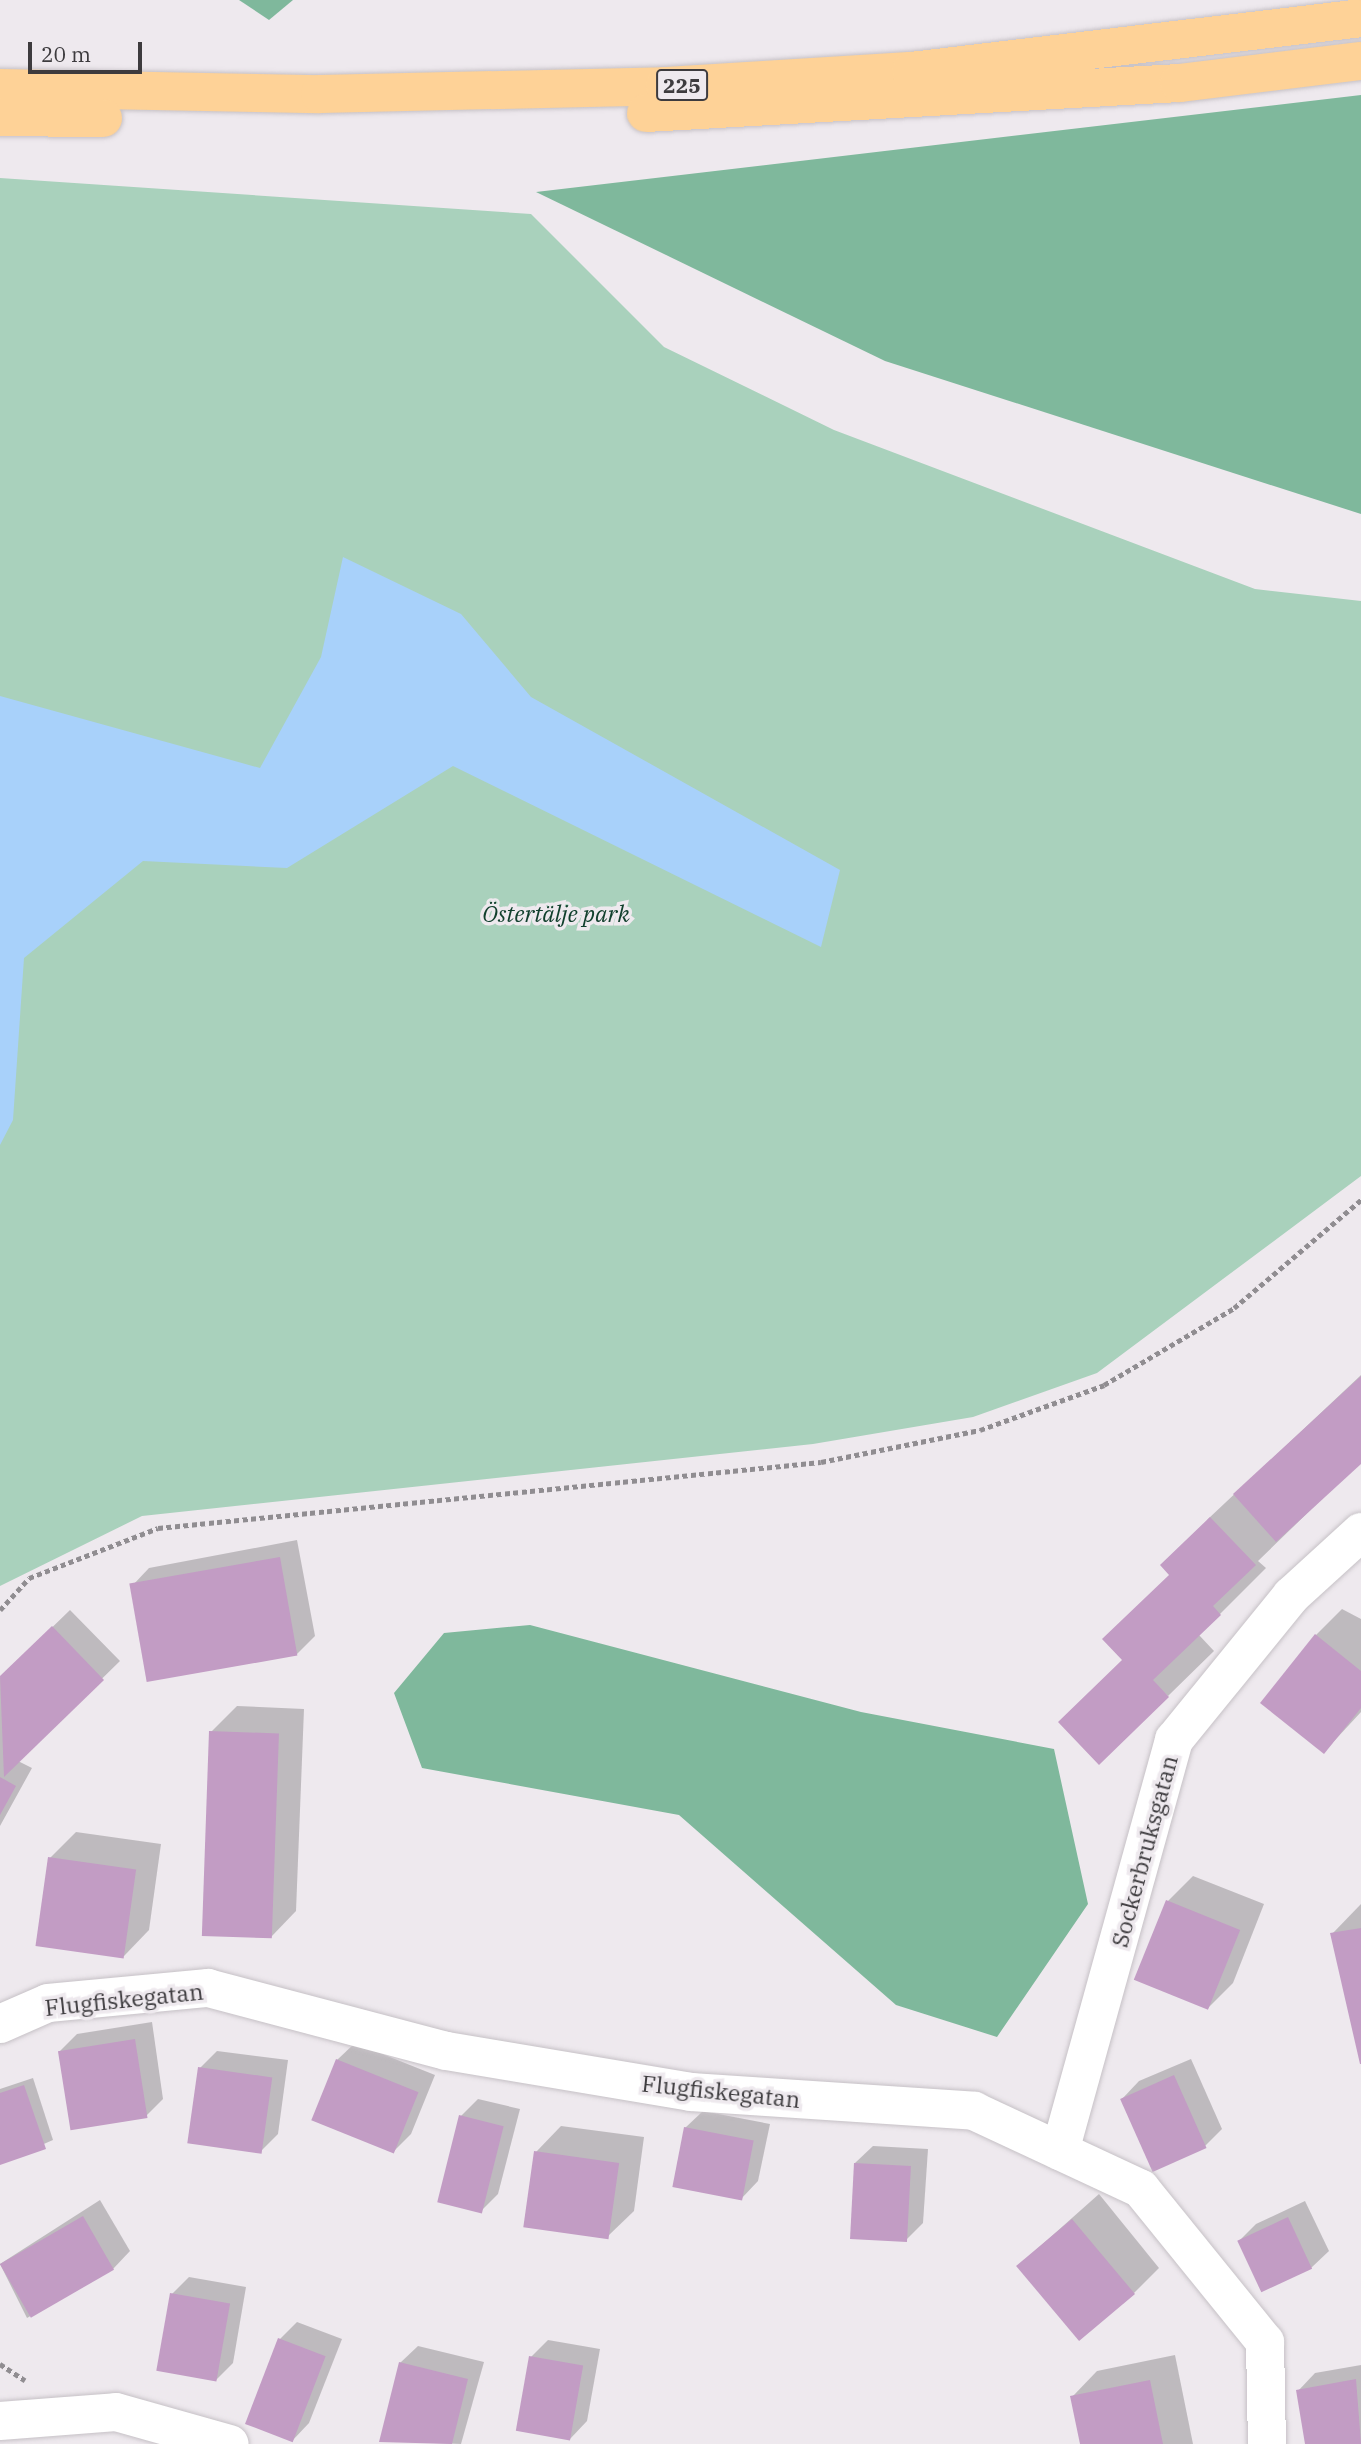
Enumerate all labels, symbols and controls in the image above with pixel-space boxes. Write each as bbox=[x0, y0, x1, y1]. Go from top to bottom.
scale bar bbox=[32, 28, 145, 72]
text: 20 m bbox=[41, 40, 91, 68]
road number: 225 bbox=[656, 68, 708, 102]
park label: Östertälje park bbox=[482, 899, 630, 927]
street label: Sockerbruksgatan bbox=[1105, 1752, 1183, 1950]
street label: Flugfiskegatan bbox=[43, 1977, 205, 2021]
street label: Flugfiskegatan bbox=[640, 2069, 802, 2113]

